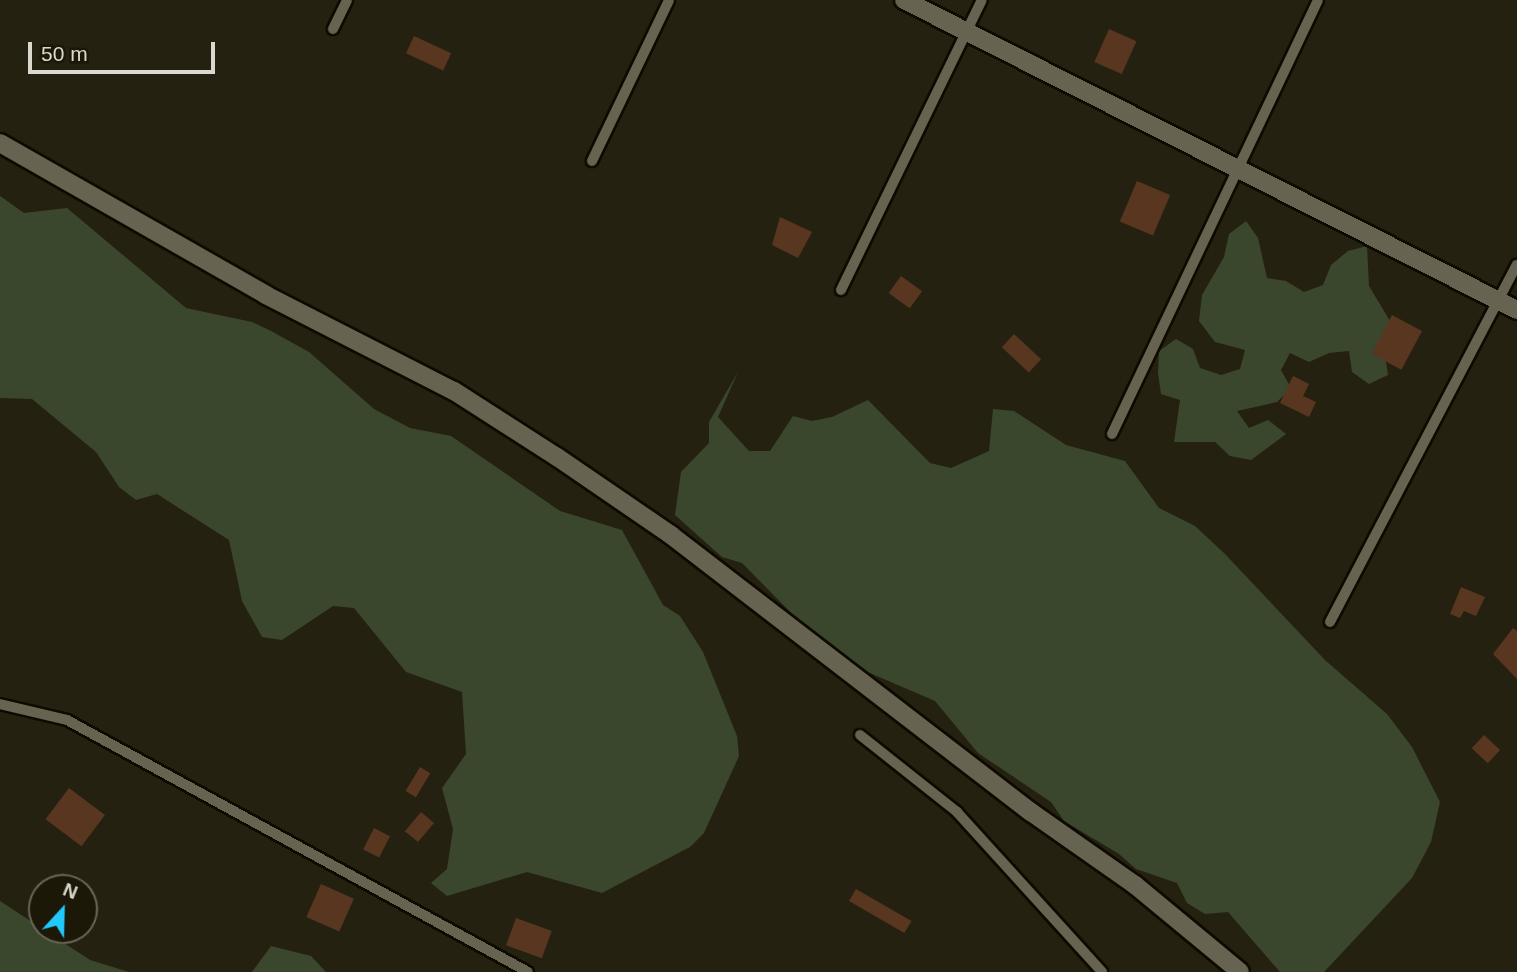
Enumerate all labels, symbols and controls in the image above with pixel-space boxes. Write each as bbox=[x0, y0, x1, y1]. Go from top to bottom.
scale bar bbox=[32, 28, 219, 72]
text: 50 m bbox=[41, 42, 88, 65]
north arrow bbox=[28, 874, 98, 944]
text: N bbox=[60, 879, 81, 903]

